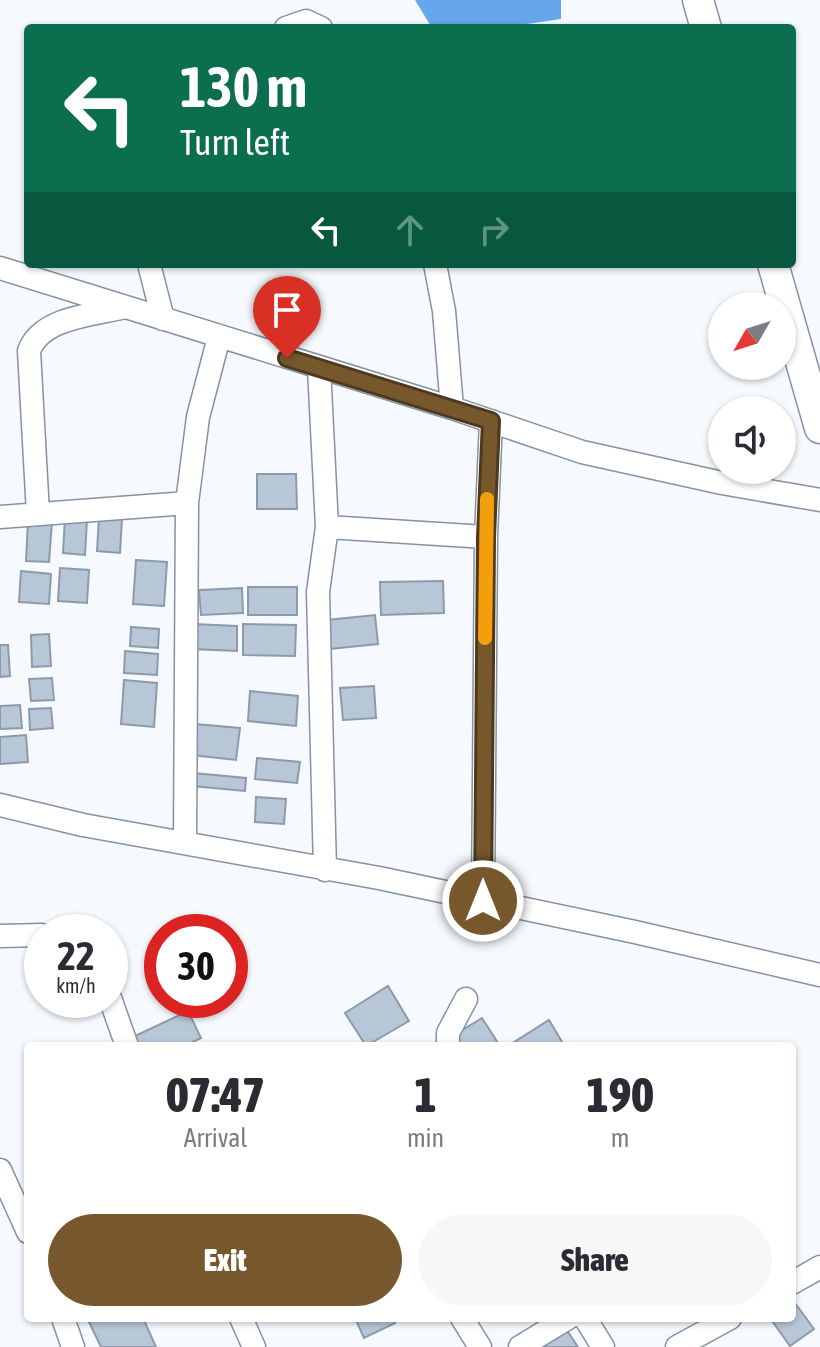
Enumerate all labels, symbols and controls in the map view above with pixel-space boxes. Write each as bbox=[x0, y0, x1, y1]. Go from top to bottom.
text: 130 m bbox=[180, 55, 307, 119]
icon: left bbox=[48, 56, 152, 160]
text: Turn left bbox=[180, 121, 290, 163]
icon: left bbox=[304, 208, 348, 252]
icon: ahead bbox=[388, 208, 432, 252]
icon: right bbox=[472, 208, 516, 252]
pin bbox=[253, 276, 321, 358]
icon: arrive bbox=[265, 288, 309, 332]
north arrow bbox=[708, 292, 796, 380]
map controls bbox=[708, 292, 796, 484]
button: sound bbox=[708, 396, 796, 484]
position arrow bbox=[441, 859, 525, 943]
speed limit sign: 30 bbox=[144, 914, 248, 1018]
text: 22 bbox=[57, 933, 95, 978]
text: km/h bbox=[56, 974, 96, 997]
text: 07:47 bbox=[166, 1067, 265, 1122]
text: 1 bbox=[414, 1067, 437, 1122]
text: 190 bbox=[586, 1067, 654, 1122]
text: Arrival bbox=[184, 1123, 247, 1153]
text: min bbox=[407, 1123, 444, 1153]
text: m bbox=[611, 1123, 629, 1153]
button: Exit bbox=[48, 1214, 402, 1306]
button: Share bbox=[418, 1214, 772, 1306]

